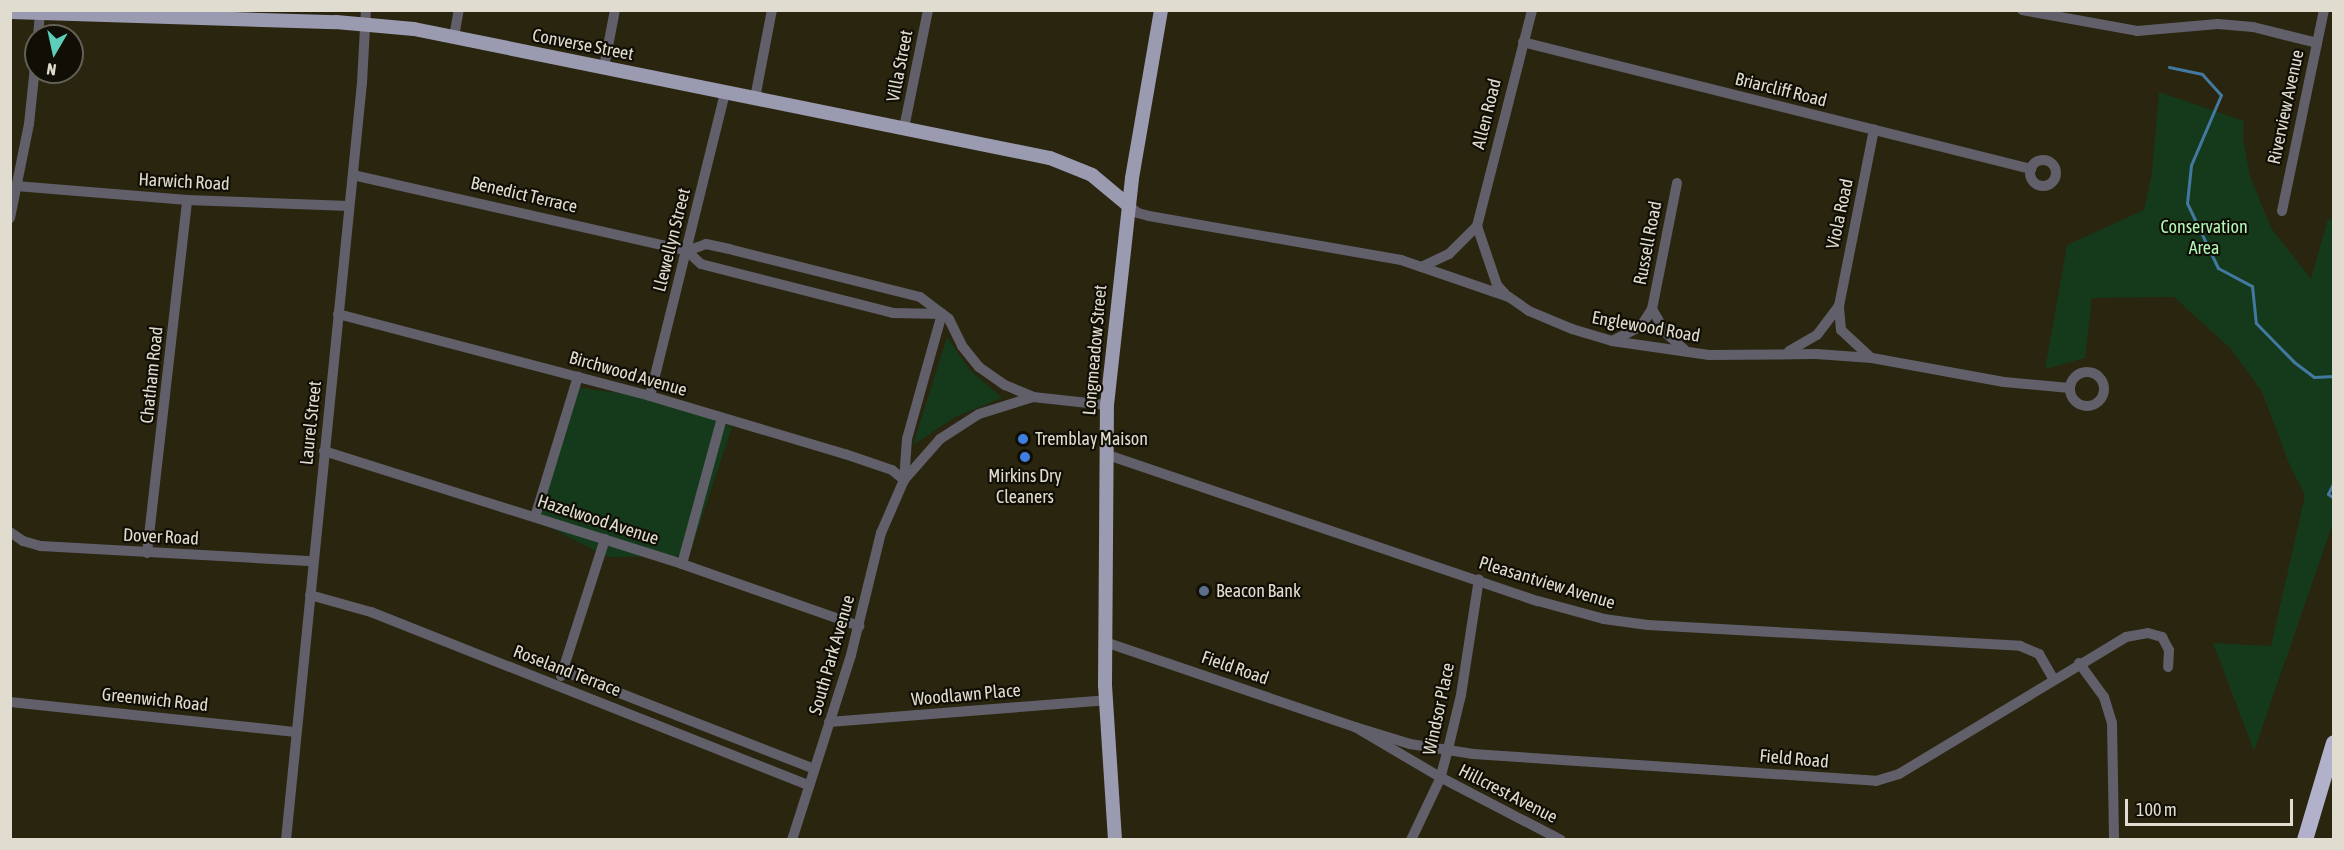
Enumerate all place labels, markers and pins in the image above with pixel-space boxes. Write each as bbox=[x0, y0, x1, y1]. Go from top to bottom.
place label: Tremblay Maison bbox=[1035, 428, 1148, 450]
marker: Tremblay Maison bbox=[1016, 432, 1030, 446]
marker: Mirkins Dry Cleaners bbox=[1018, 450, 1032, 464]
place label: Mirkins Dry Cleaners bbox=[988, 466, 1062, 508]
place label: Beacon Bank bbox=[1216, 580, 1301, 602]
marker: Beacon Bank bbox=[1197, 584, 1211, 598]

